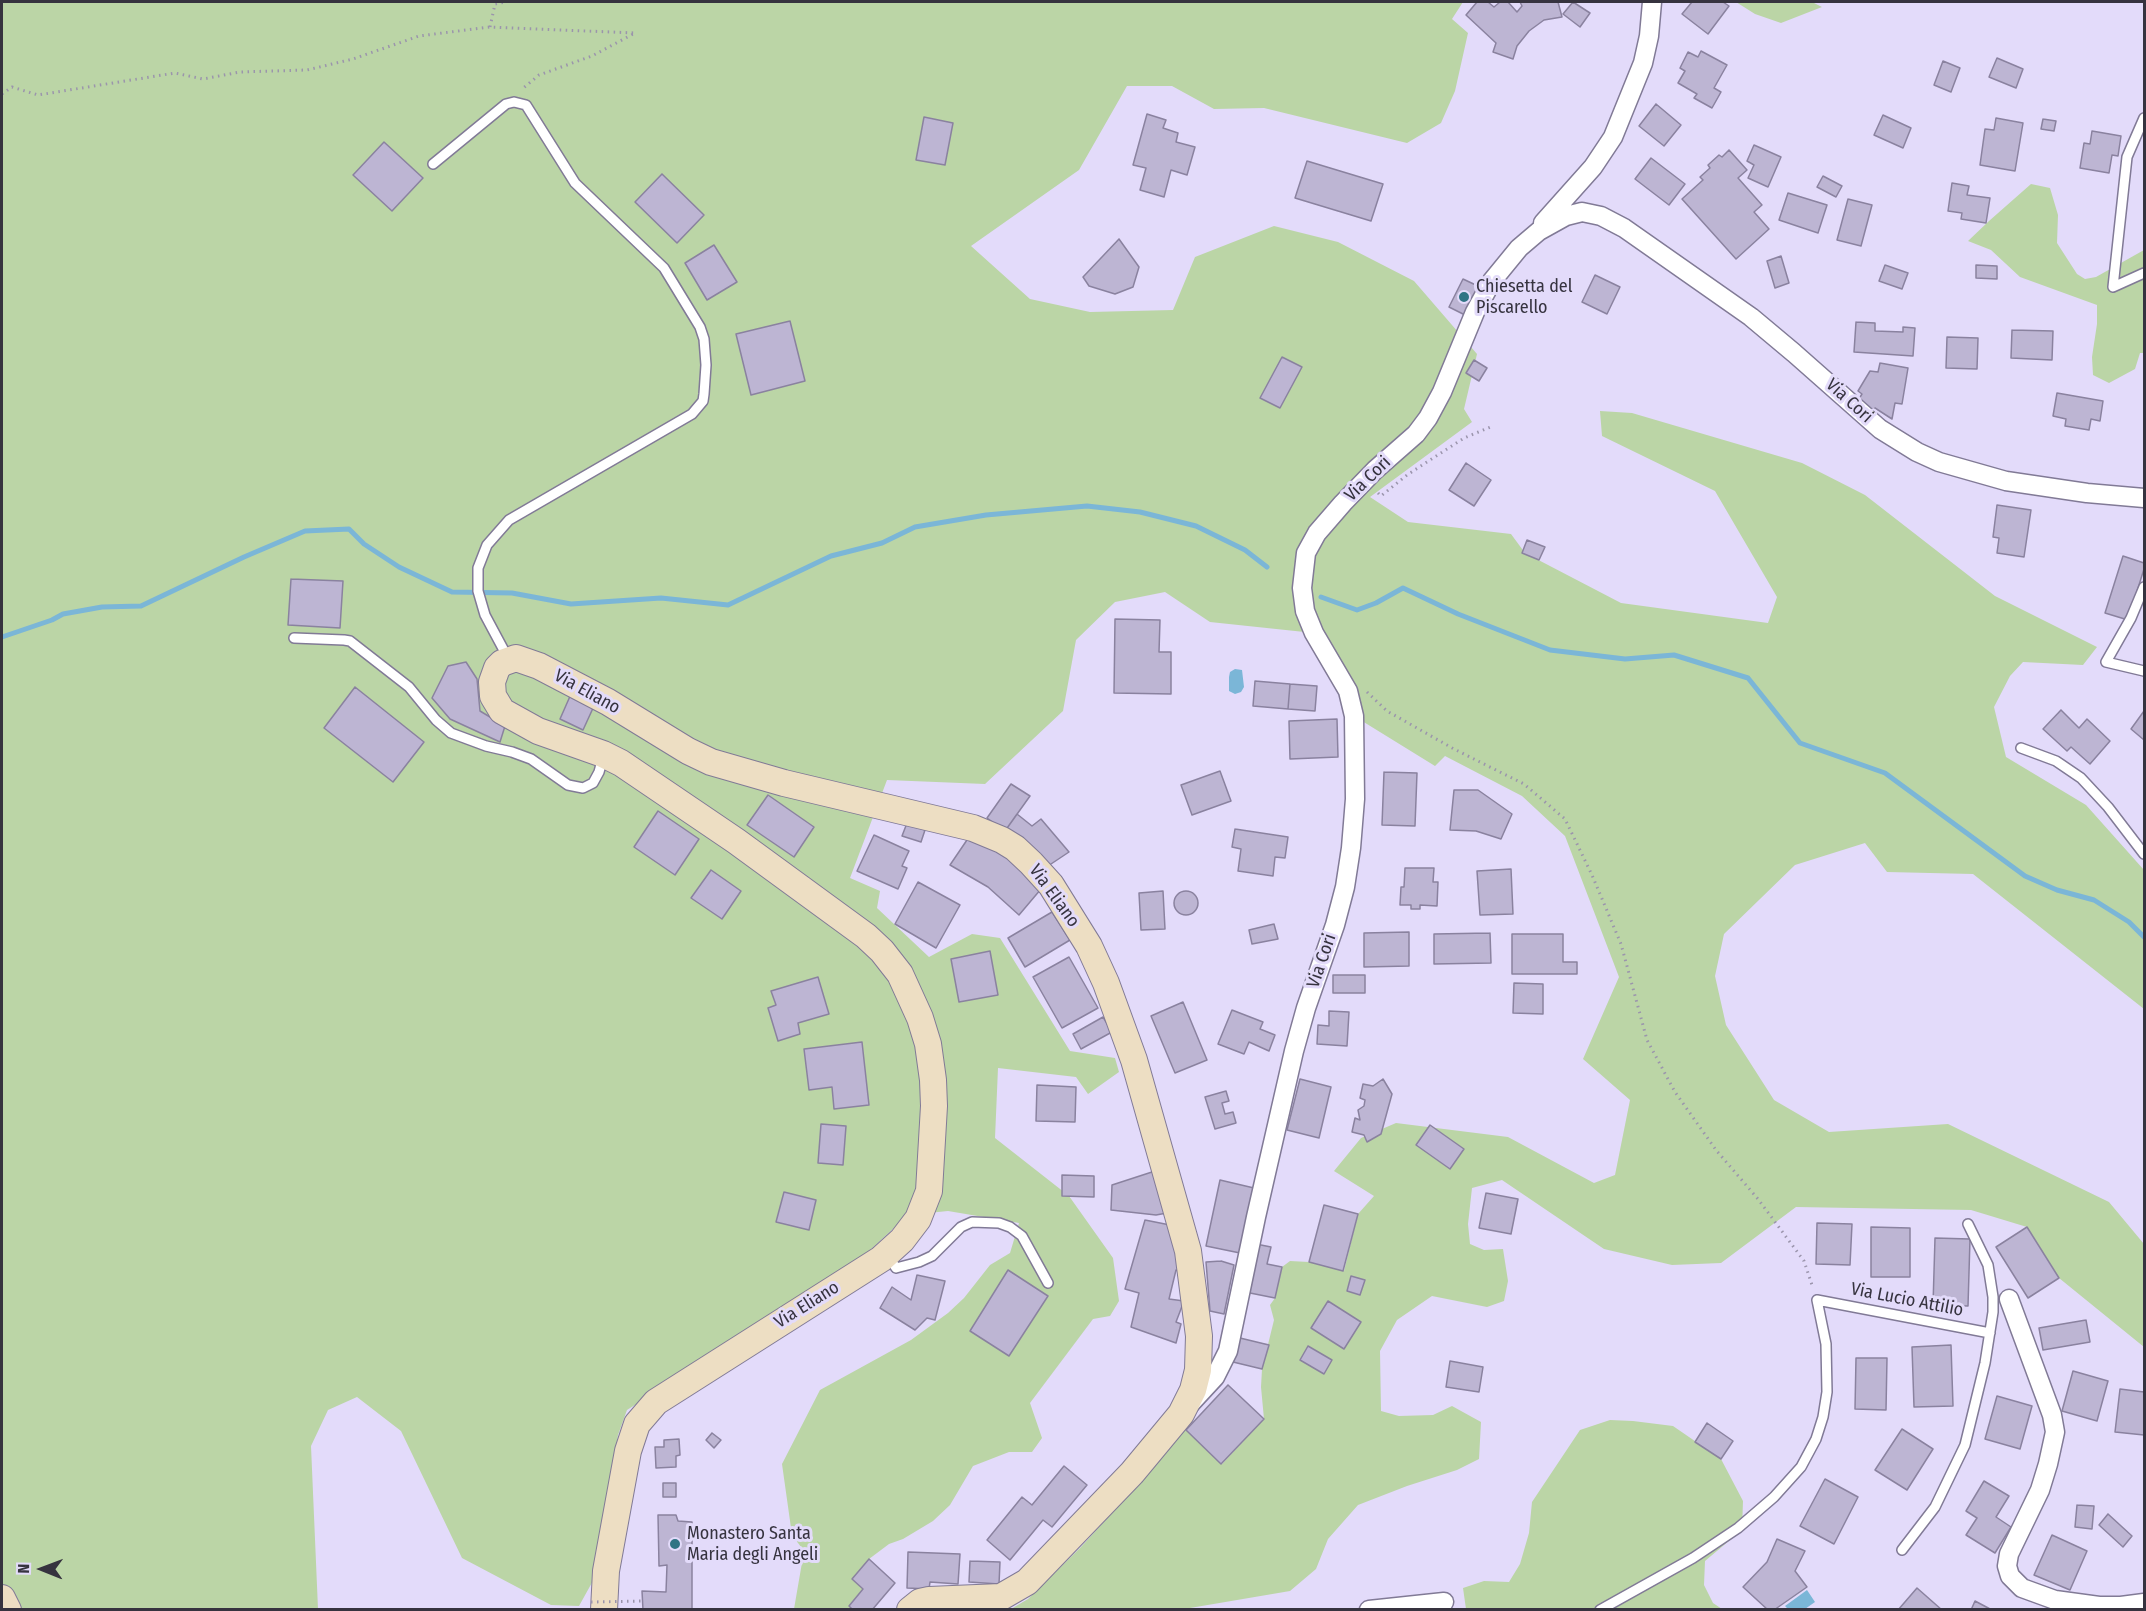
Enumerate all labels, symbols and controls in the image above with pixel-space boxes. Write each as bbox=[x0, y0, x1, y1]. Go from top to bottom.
place label: Chiesetta del Piscarello bbox=[1476, 276, 1572, 318]
marker: Chiesetta del Piscarello bbox=[1457, 290, 1471, 304]
street label: Via Cori bbox=[1821, 374, 1877, 428]
street label: Via Cori bbox=[1340, 452, 1396, 506]
street label: Via Eliano bbox=[550, 665, 624, 719]
street label: Via Eliano bbox=[1024, 860, 1084, 932]
street label: Via Cori bbox=[1303, 931, 1341, 991]
street label: Via Eliano bbox=[771, 1277, 843, 1333]
street label: Via Lucio Attilio bbox=[1849, 1278, 1965, 1322]
place label: Monastero Santa Maria degli Angeli bbox=[687, 1523, 818, 1565]
marker: Monastero Santa Maria degli Angeli bbox=[668, 1537, 682, 1551]
north arrow bbox=[12, 1539, 72, 1599]
text: N bbox=[14, 1564, 33, 1574]

